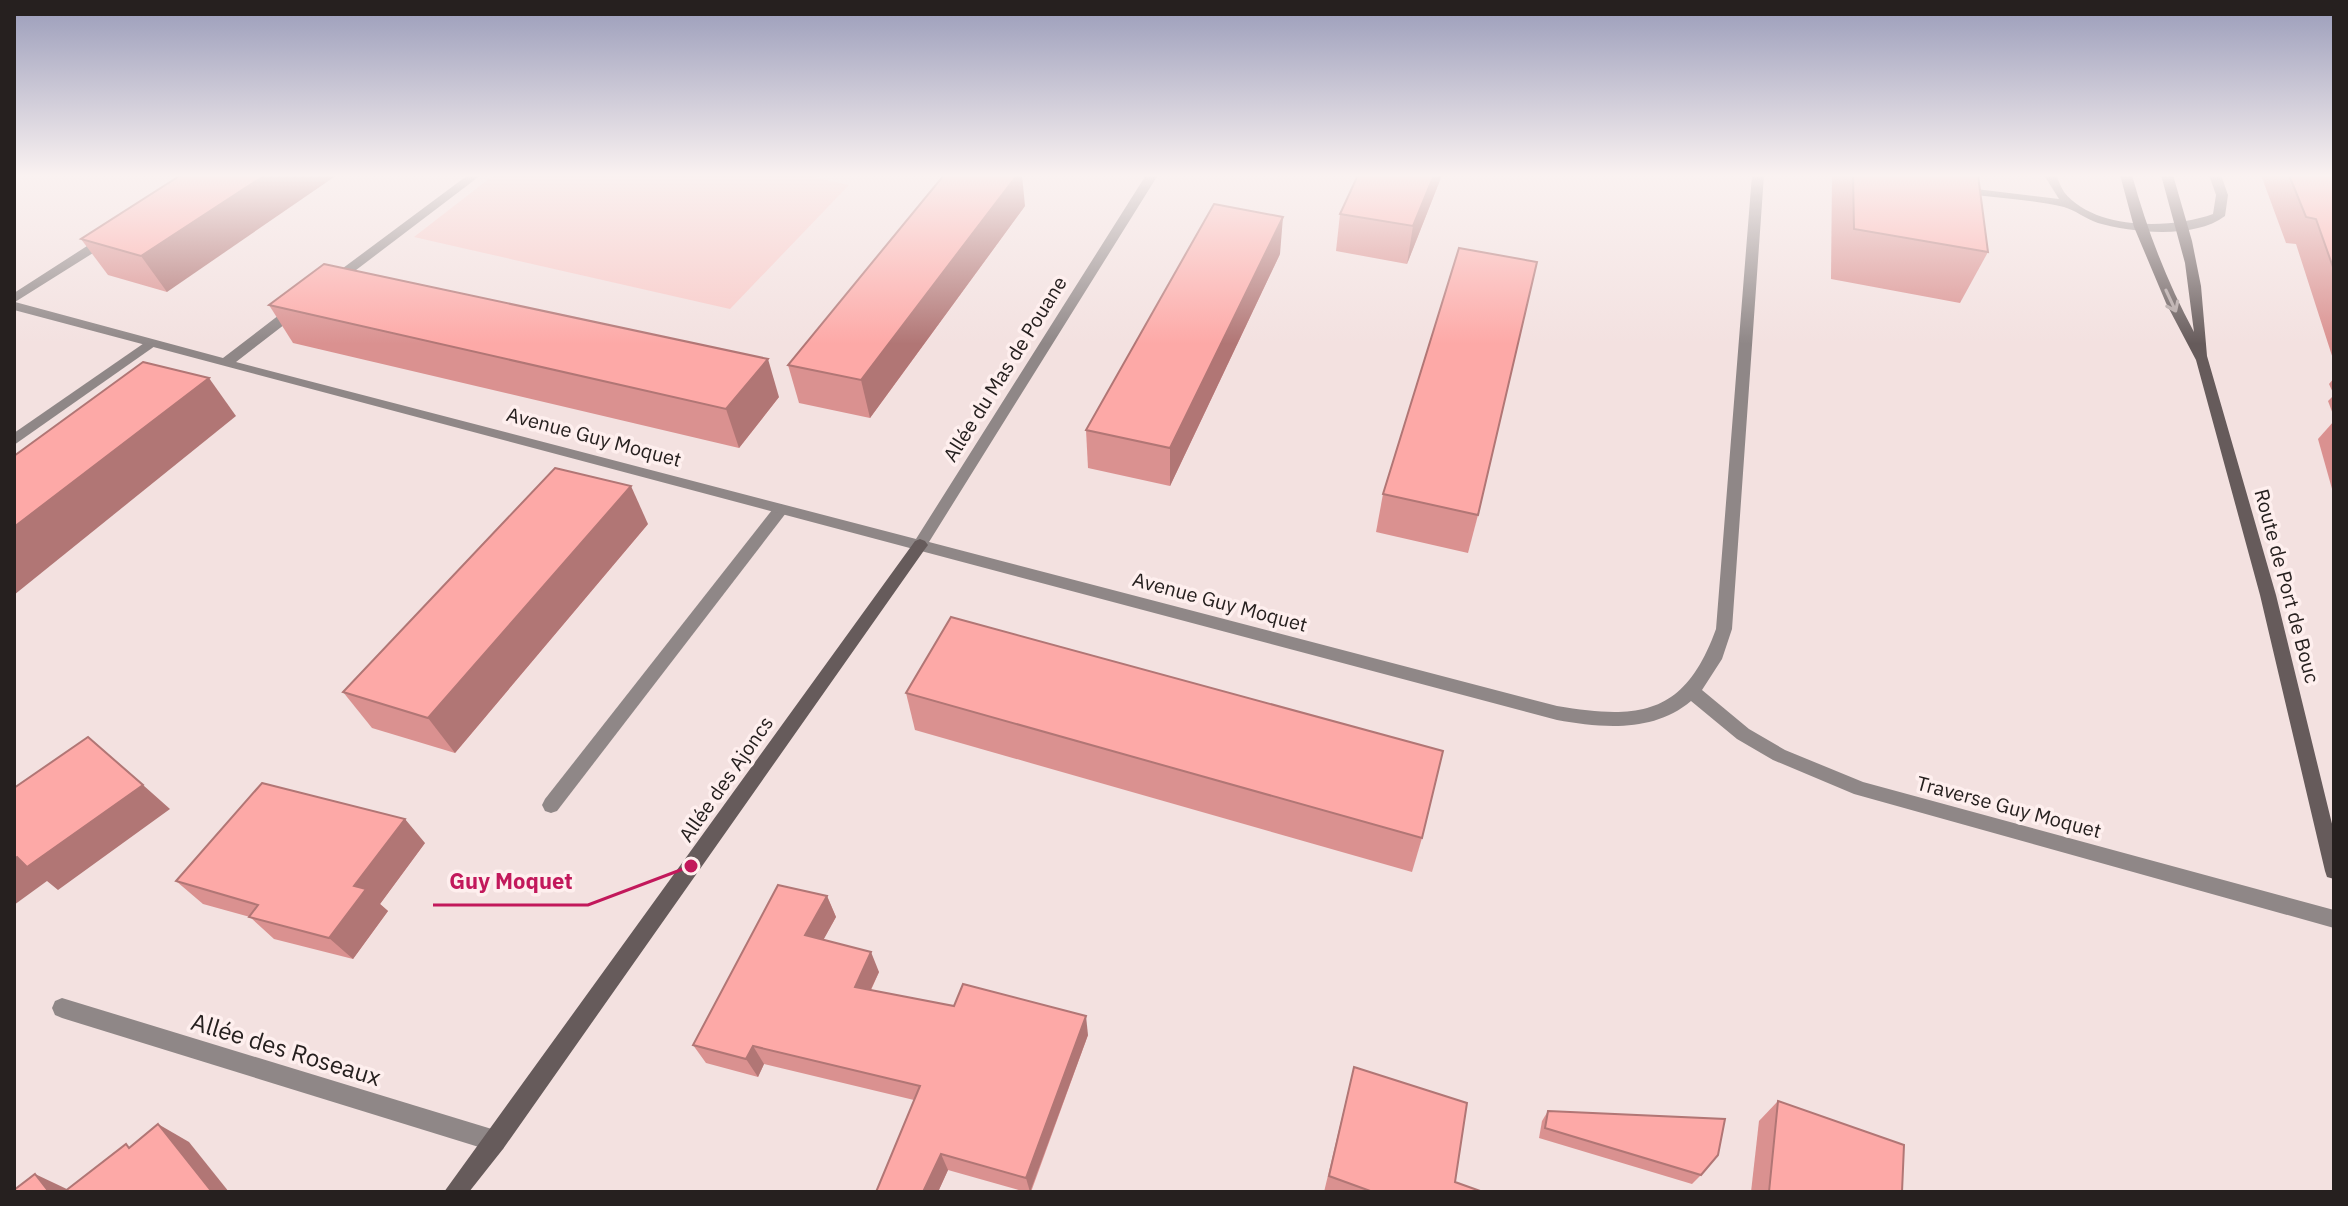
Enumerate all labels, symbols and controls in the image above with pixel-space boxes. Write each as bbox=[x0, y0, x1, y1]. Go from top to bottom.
street label: Allée du Mas de Pouane bbox=[936, 271, 1073, 467]
one-way arrow bbox=[2165, 288, 2180, 312]
street label: Avenue Guy Moquet bbox=[504, 400, 684, 473]
street label: Route de Port de Bouc bbox=[2249, 486, 2326, 686]
street label: Avenue Guy Moquet bbox=[1130, 565, 1310, 638]
street label: Allée des Ajoncs bbox=[672, 711, 779, 847]
street label: Traverse Guy Moquet bbox=[1914, 769, 2104, 844]
callout: Guy Moquet bbox=[433, 859, 588, 905]
text: Guy Moquet bbox=[449, 866, 573, 895]
street label: Allée des Roseaux bbox=[188, 1005, 385, 1093]

